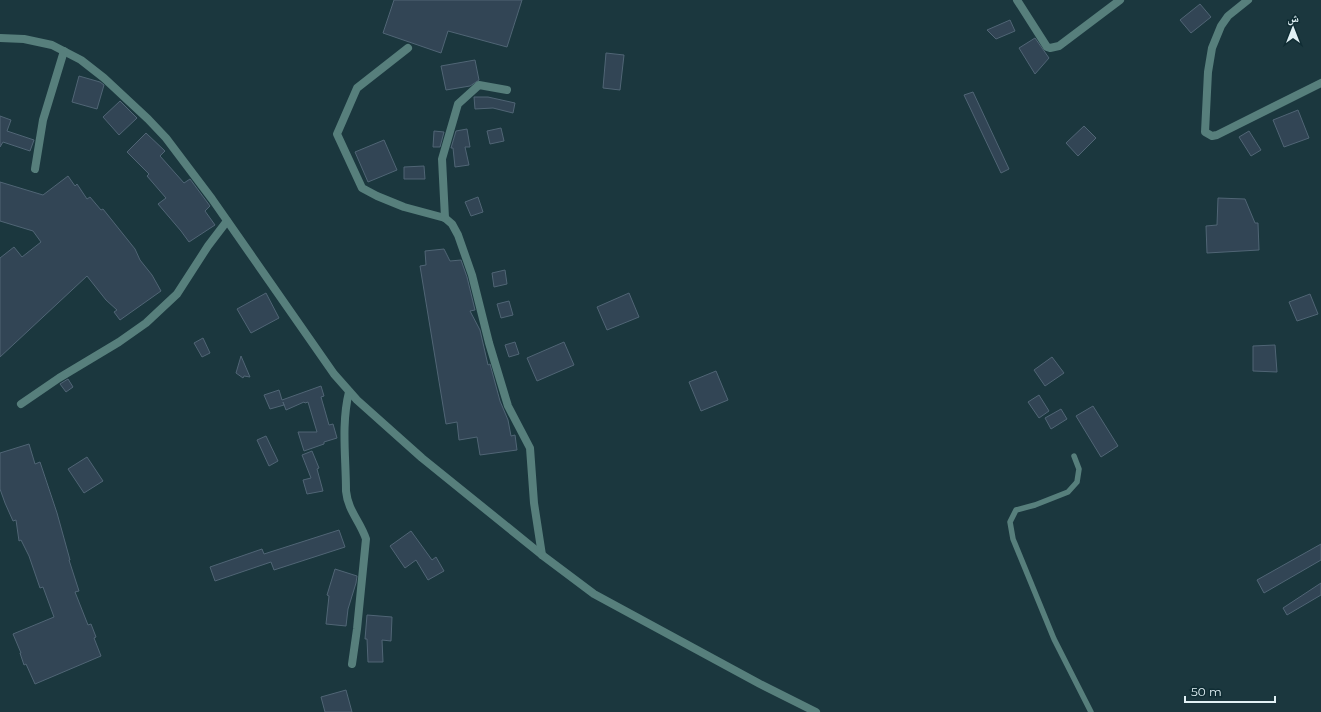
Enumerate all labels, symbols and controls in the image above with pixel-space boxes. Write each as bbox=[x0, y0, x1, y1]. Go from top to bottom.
north arrow bbox=[1273, 8, 1313, 48]
text: ش bbox=[1287, 11, 1299, 26]
scale bar bbox=[1185, 678, 1275, 704]
text: 50 m bbox=[1191, 684, 1222, 699]

